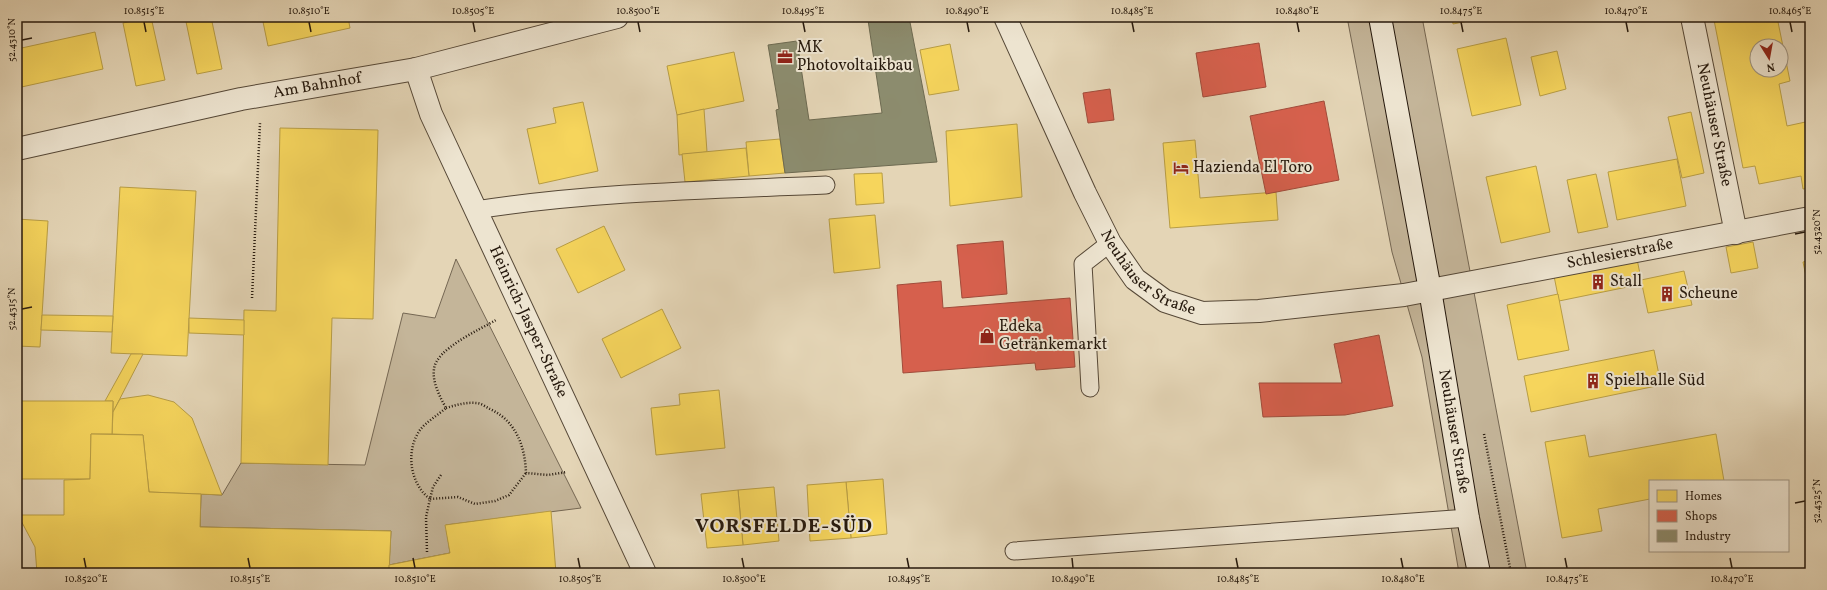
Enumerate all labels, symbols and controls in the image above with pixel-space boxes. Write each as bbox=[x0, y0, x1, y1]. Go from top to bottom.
text: 10.8515°E bbox=[124, 4, 164, 18]
text: 10.8510°E bbox=[288, 4, 330, 18]
text: 10.8505°E bbox=[452, 4, 494, 18]
text: 10.8500°E bbox=[616, 4, 660, 18]
text: 10.8495°E bbox=[782, 4, 824, 18]
text: 10.8490°E bbox=[945, 4, 989, 18]
text: 10.8485°E bbox=[1111, 4, 1153, 18]
text: 10.8480°E bbox=[1275, 4, 1319, 18]
text: 10.8475°E bbox=[1440, 4, 1482, 18]
text: 10.8470°E bbox=[1604, 4, 1648, 18]
text: 10.8465°E bbox=[1769, 4, 1811, 18]
text: 52.4310°N bbox=[5, 17, 19, 62]
place label: MK Photovoltaikbau bbox=[797, 37, 912, 77]
north arrow bbox=[1749, 38, 1789, 78]
office icon: MK Photovoltaikbau bbox=[776, 48, 794, 66]
text: N bbox=[1765, 58, 1776, 74]
street label: Neuhäuser Straße bbox=[1691, 61, 1737, 189]
street label: Am Bahnhof bbox=[272, 67, 365, 104]
place label: Hazienda El Toro bbox=[1193, 157, 1312, 179]
hotel icon: Hazienda El Toro bbox=[1172, 159, 1190, 177]
text: 52.4320°N bbox=[1810, 209, 1824, 255]
street label: Neuhäuser Straße bbox=[1094, 226, 1198, 321]
street label: Schlesierstraße bbox=[1565, 233, 1675, 275]
street label: Heinrich-Jasper-Straße bbox=[483, 243, 573, 402]
place label: Stall bbox=[1610, 271, 1642, 293]
building icon: Stall bbox=[1589, 273, 1607, 291]
place label: Scheune bbox=[1679, 283, 1738, 305]
building icon: Scheune bbox=[1658, 285, 1676, 303]
text: 52.4315°N bbox=[5, 287, 19, 331]
place label: Edeka Getränkemarkt bbox=[999, 316, 1108, 356]
shop icon: Edeka Getränkemarkt bbox=[978, 327, 996, 345]
street label: Neuhäuser Straße bbox=[1432, 368, 1475, 495]
place label: Spielhalle Süd bbox=[1605, 370, 1705, 392]
building icon: Spielhalle Süd bbox=[1584, 372, 1602, 390]
text: 52.4325°N bbox=[1810, 478, 1824, 523]
legend bbox=[1649, 480, 1789, 552]
text: Homes bbox=[1685, 489, 1722, 505]
text: Shops bbox=[1685, 509, 1717, 525]
district label: VORSFELDE-SÜD bbox=[695, 513, 873, 541]
text: Industry bbox=[1685, 529, 1731, 545]
text: 10.8520°E bbox=[65, 572, 107, 586]
text: 10.8515°E bbox=[230, 572, 270, 586]
text: 10.8510°E bbox=[394, 572, 436, 586]
text: 10.8505°E bbox=[559, 572, 601, 586]
text: 10.8500°E bbox=[722, 572, 766, 586]
text: 10.8495°E bbox=[888, 572, 930, 586]
text: 10.8490°E bbox=[1051, 572, 1095, 586]
text: 10.8485°E bbox=[1217, 572, 1259, 586]
text: 10.8480°E bbox=[1381, 572, 1425, 586]
text: 10.8475°E bbox=[1546, 572, 1588, 586]
text: 10.8470°E bbox=[1710, 572, 1754, 586]

